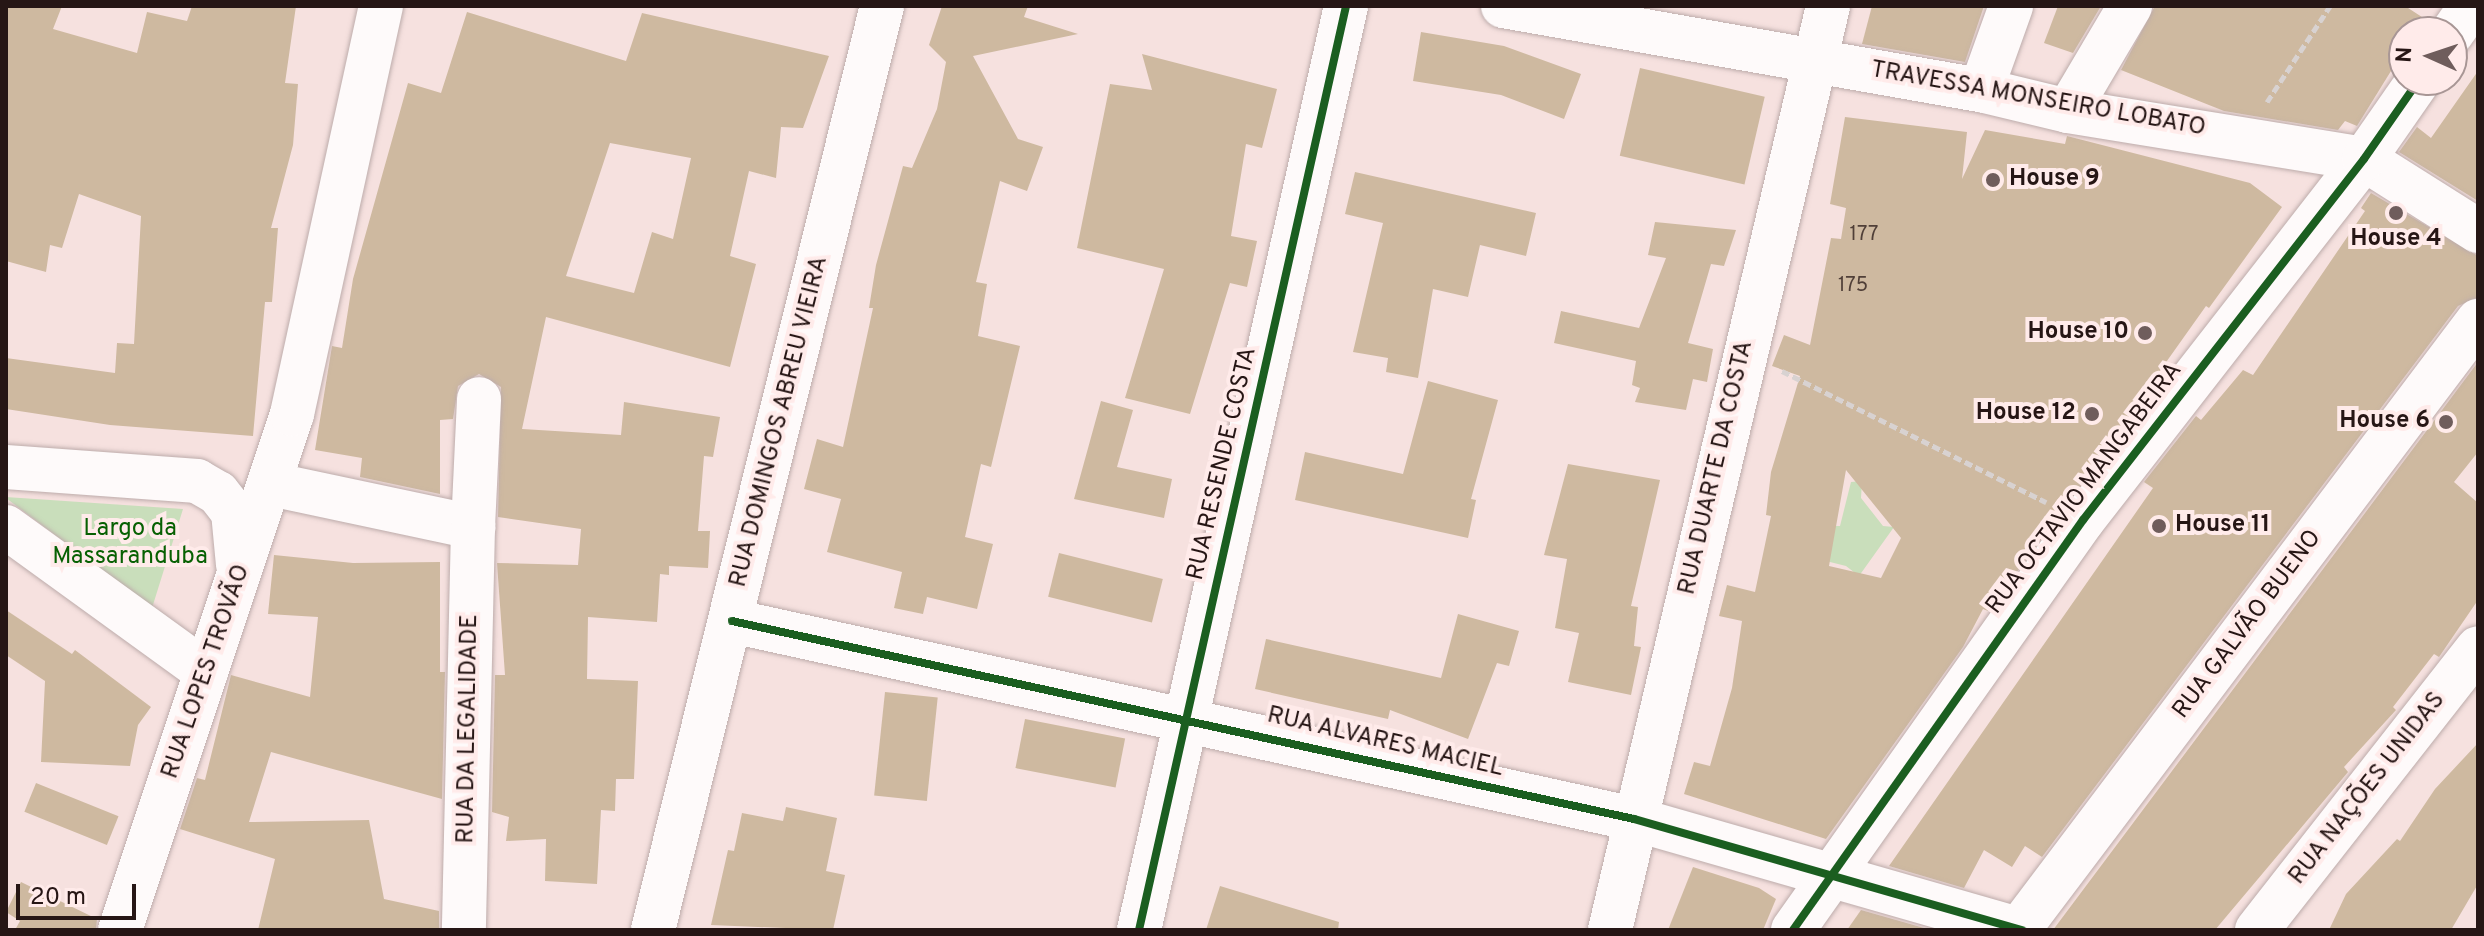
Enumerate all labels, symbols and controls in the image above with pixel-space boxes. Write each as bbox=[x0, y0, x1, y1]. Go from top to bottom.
north arrow bbox=[2388, 16, 2468, 96]
text: N bbox=[2392, 46, 2419, 63]
street label: TRAVESSA MONSEIRO LOBATO bbox=[1868, 56, 2208, 144]
place label: House 9 bbox=[2009, 166, 2100, 194]
marker: House 9 bbox=[1984, 171, 2002, 189]
marker: House 4 bbox=[2387, 204, 2405, 222]
house number: 177 bbox=[1850, 223, 1878, 247]
place label: House 4 bbox=[2350, 226, 2442, 254]
street label: RUA DOMINGOS ABREU VIEIRA bbox=[725, 252, 835, 592]
house number: 175 bbox=[1838, 274, 1868, 298]
place label: House 10 bbox=[2028, 319, 2129, 347]
marker: House 10 bbox=[2136, 324, 2154, 342]
street label: RUA DUARTE DA COSTA bbox=[1674, 337, 1760, 599]
street label: RUA RESENDE COSTA bbox=[1182, 344, 1264, 584]
street label: RUA OCTAVIO MANGABEIRA bbox=[1981, 357, 2189, 621]
place label: House 12 bbox=[1976, 400, 2076, 428]
marker: House 12 bbox=[2083, 405, 2101, 423]
place label: House 6 bbox=[2339, 408, 2430, 436]
marker: House 6 bbox=[2437, 413, 2455, 431]
place label: House 11 bbox=[2175, 512, 2270, 540]
park label: Largo da Massaranduba bbox=[52, 516, 208, 572]
marker: House 11 bbox=[2150, 517, 2168, 535]
street label: RUA GALVÃO BUENO bbox=[2167, 525, 2329, 725]
street label: RUA LOPES TROVÃO bbox=[157, 560, 257, 784]
street label: RUA DA LEGALIDADE bbox=[453, 613, 485, 845]
street label: RUA NAÇÕES UNIDAS bbox=[2284, 687, 2452, 891]
street label: RUA ALVARES MACIEL bbox=[1263, 702, 1507, 784]
scale bar bbox=[20, 868, 140, 918]
text: 20 m bbox=[30, 883, 86, 913]

